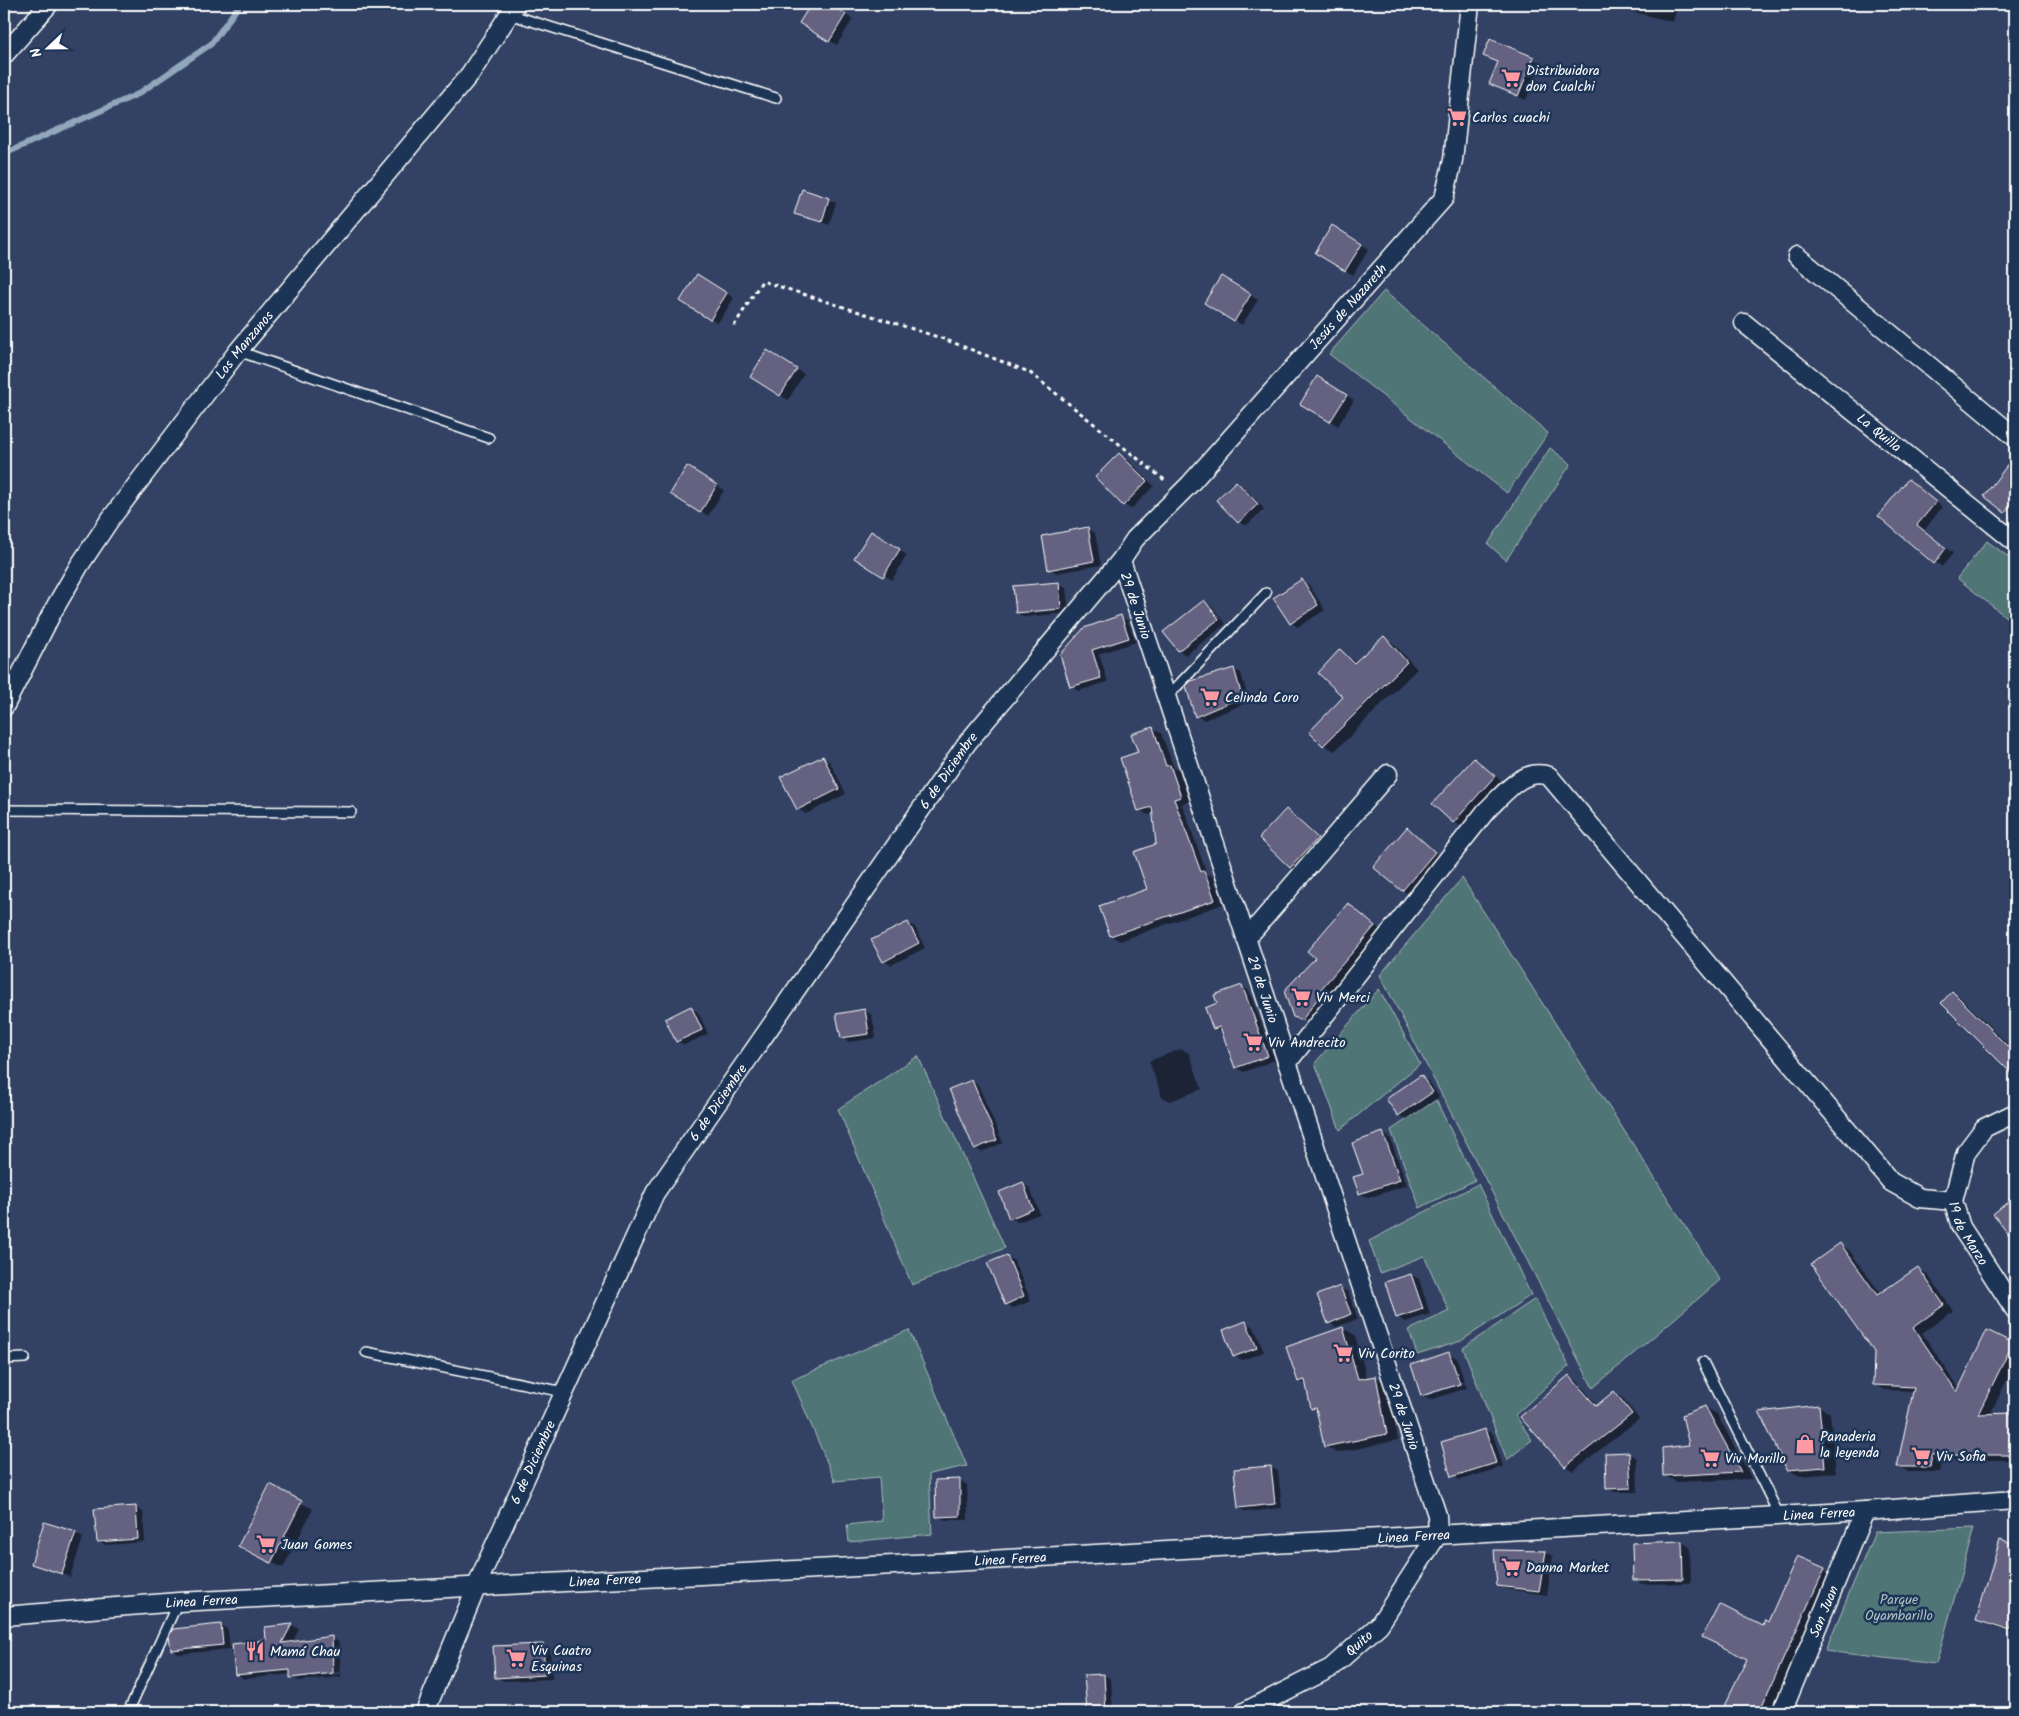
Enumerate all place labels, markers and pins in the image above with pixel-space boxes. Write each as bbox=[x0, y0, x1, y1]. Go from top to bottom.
place label: Distribuidora don Cualchi bbox=[1526, 60, 1600, 98]
supermarket icon: Distribuidora don Cualchi bbox=[1500, 67, 1522, 89]
supermarket icon: Carlos cuachi bbox=[1446, 106, 1468, 128]
place label: Carlos cuachi bbox=[1472, 107, 1550, 129]
supermarket icon: Celinda Coro bbox=[1199, 686, 1221, 708]
place label: Celinda Coro bbox=[1225, 687, 1299, 709]
supermarket icon: Viv Merci bbox=[1290, 986, 1312, 1008]
place label: Viv Merci bbox=[1316, 987, 1371, 1009]
supermarket icon: Viv Andrecito bbox=[1242, 1031, 1264, 1053]
place label: Viv Andrecito bbox=[1268, 1032, 1346, 1054]
supermarket icon: Viv Corito bbox=[1332, 1342, 1354, 1364]
place label: Viv Corito bbox=[1358, 1343, 1415, 1365]
place label: Panaderia la leyenda bbox=[1820, 1426, 1879, 1464]
shop icon: Panaderia la leyenda bbox=[1794, 1433, 1816, 1455]
supermarket icon: Viv Sofia bbox=[1910, 1445, 1932, 1467]
place label: Viv Sofia bbox=[1936, 1446, 1986, 1468]
supermarket icon: Viv Morillo bbox=[1699, 1447, 1721, 1469]
place label: Viv Morillo bbox=[1725, 1448, 1786, 1470]
supermarket icon: Juan Gomes bbox=[255, 1533, 277, 1555]
place label: Juan Gomes bbox=[281, 1534, 352, 1556]
supermarket icon: Danna Market bbox=[1500, 1556, 1522, 1578]
place label: Danna Market bbox=[1526, 1557, 1610, 1579]
restaurant icon: Mamá Chau bbox=[244, 1640, 266, 1662]
place label: Viv Cuatro Esquinas bbox=[531, 1640, 591, 1678]
place label: Mamá Chau bbox=[270, 1641, 340, 1663]
supermarket icon: Viv Cuatro Esquinas bbox=[505, 1647, 527, 1669]

